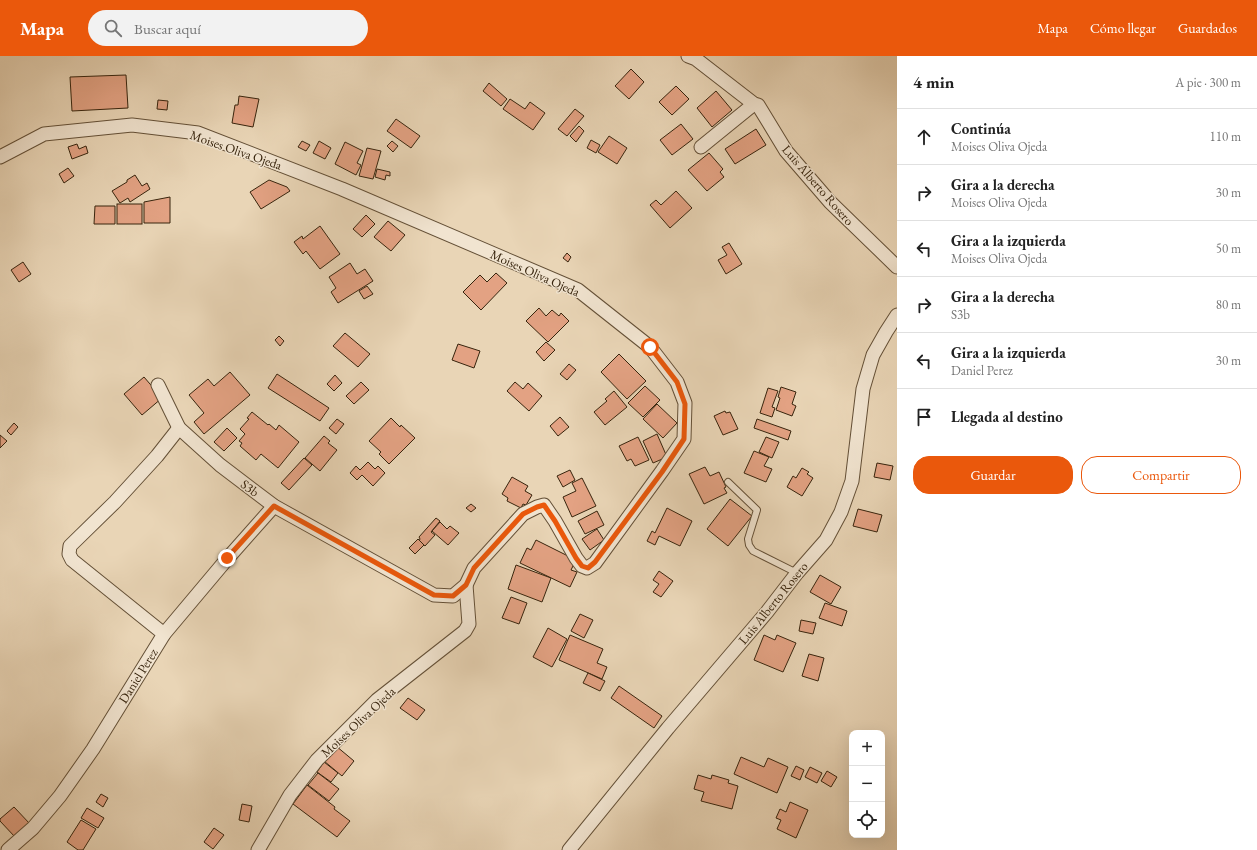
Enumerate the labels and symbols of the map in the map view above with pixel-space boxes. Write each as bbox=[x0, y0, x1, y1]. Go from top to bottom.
street label: Moises Oliva Ojeda bbox=[188, 126, 285, 174]
street label: Luis Alberto Rosero bbox=[778, 141, 858, 229]
street label: Moises Oliva Ojeda bbox=[488, 246, 583, 301]
route start bbox=[641, 338, 659, 356]
street label: S3b bbox=[237, 475, 263, 501]
route end bbox=[218, 549, 236, 567]
street label: Luis Alberto Rosero bbox=[734, 558, 812, 648]
street label: Daniel Perez bbox=[114, 645, 162, 707]
street label: Moises Oliva Ojeda bbox=[317, 682, 400, 761]

